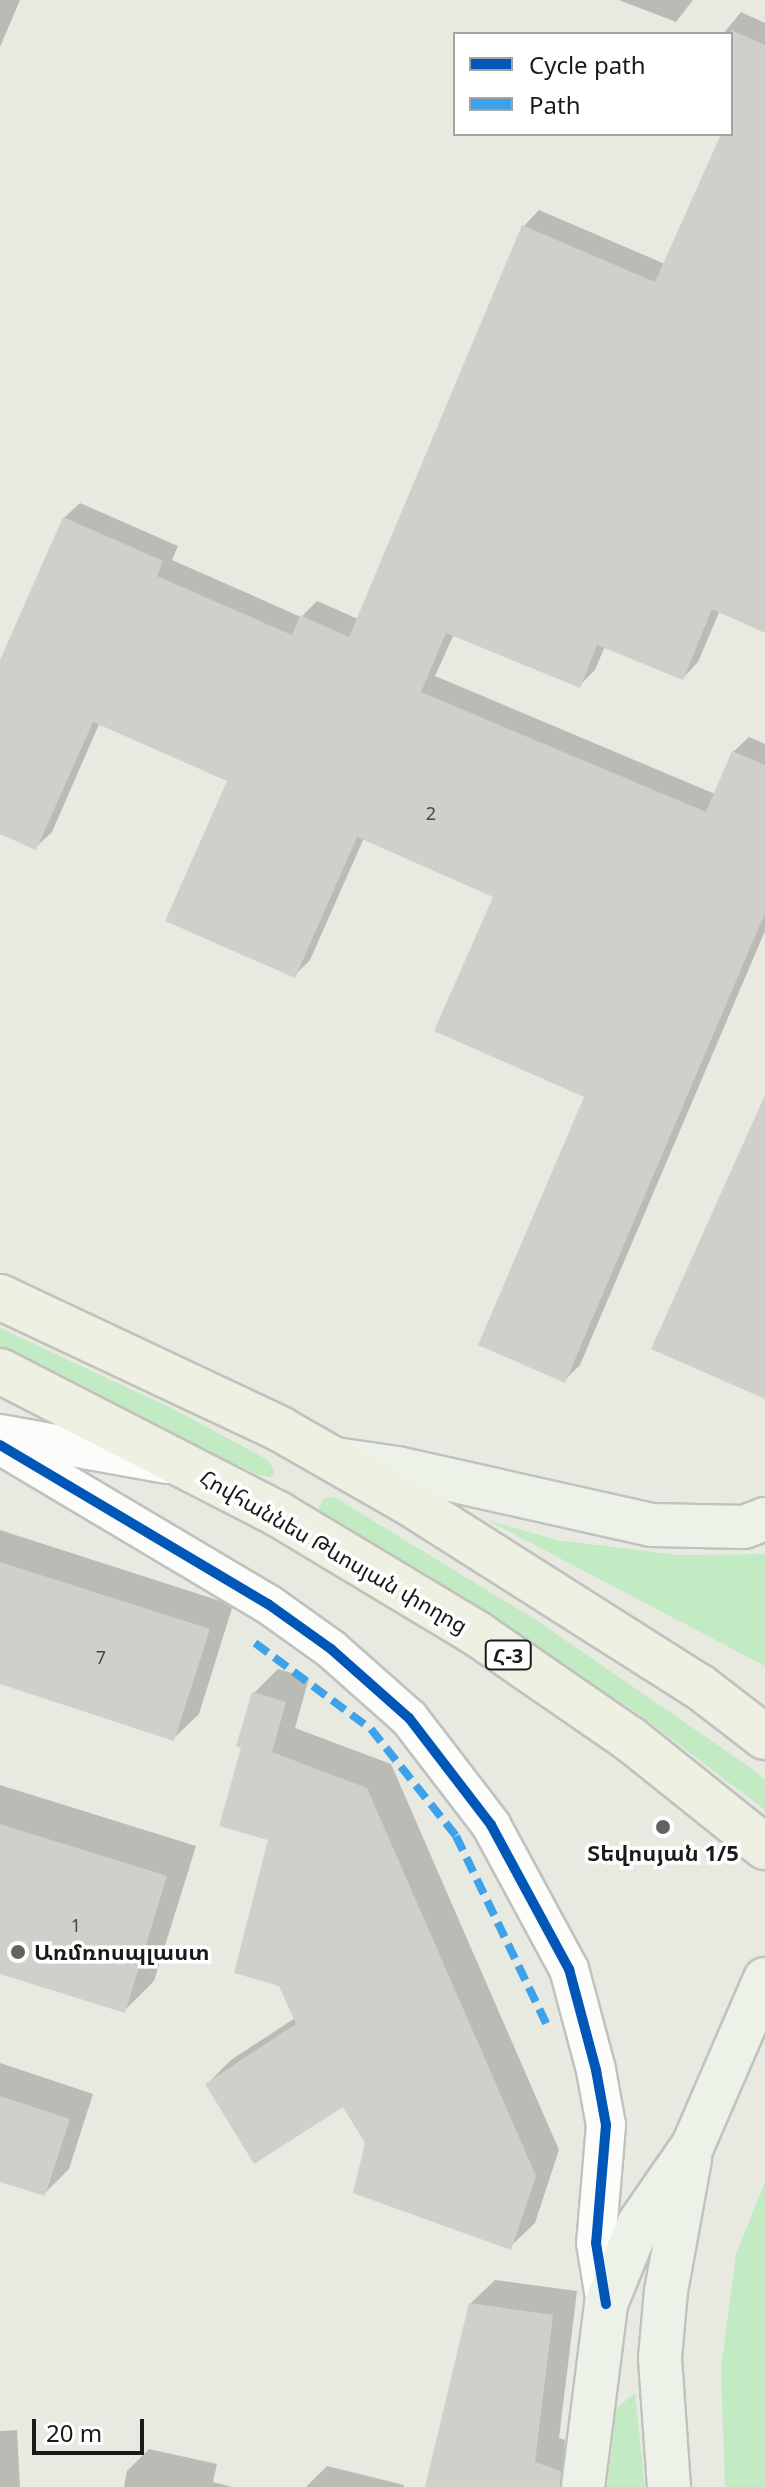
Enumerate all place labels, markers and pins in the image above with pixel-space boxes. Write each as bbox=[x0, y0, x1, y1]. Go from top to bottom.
marker: Տեվոսյան 1/5 bbox=[654, 1818, 672, 1836]
place label: Տեվոսյան 1/5 bbox=[587, 1840, 739, 1866]
place label: Առմռոսպլաստ bbox=[34, 1939, 210, 1965]
marker: Առմռոսպլաստ bbox=[9, 1943, 27, 1961]

